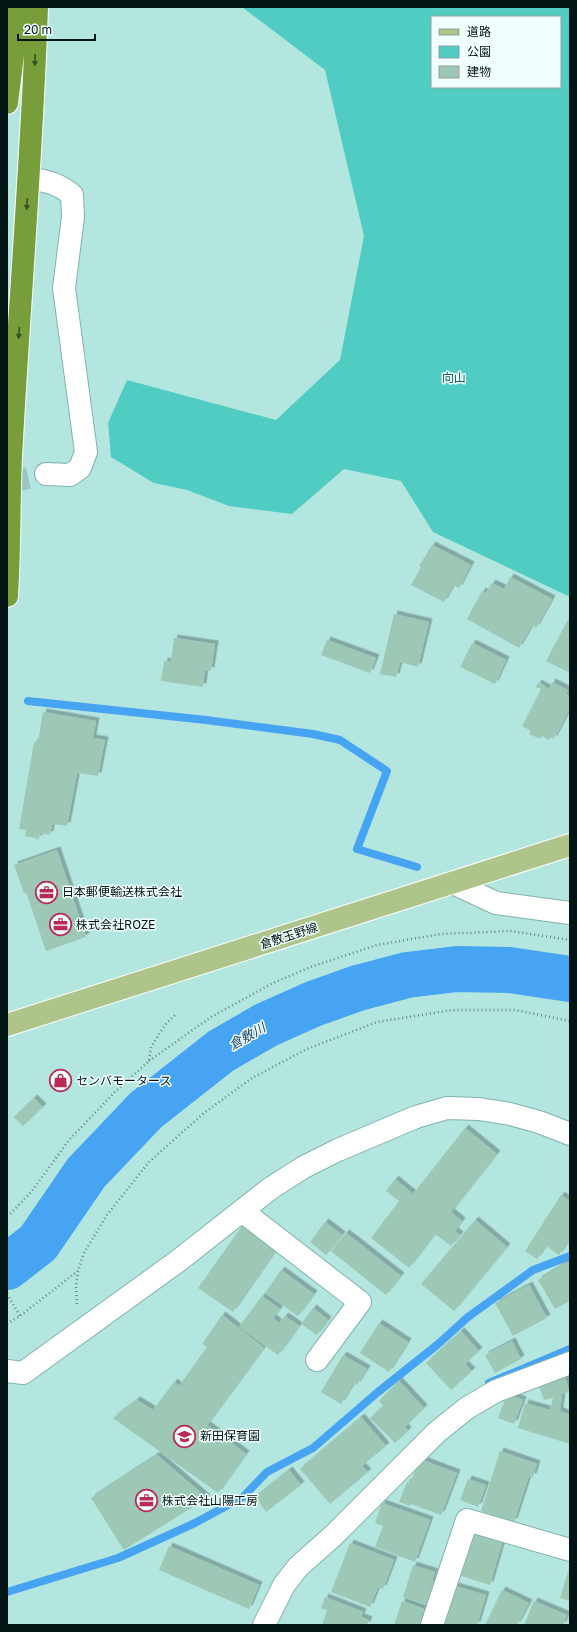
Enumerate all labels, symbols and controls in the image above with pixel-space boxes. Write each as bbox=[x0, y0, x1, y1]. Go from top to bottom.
scale bar bbox=[18, 16, 95, 42]
legend bbox=[431, 16, 561, 88]
text: 20 m bbox=[24, 22, 52, 37]
text: 道路 bbox=[467, 24, 491, 39]
text: 公園 bbox=[467, 44, 491, 59]
one-way arrow bbox=[32, 54, 38, 67]
text: 建物 bbox=[467, 64, 491, 79]
one-way arrow bbox=[24, 198, 31, 210]
one-way arrow bbox=[16, 327, 22, 340]
park label: 向山 bbox=[442, 370, 466, 385]
office icon: 日本郵便輸送株式会社 bbox=[34, 879, 60, 905]
place label: 日本郵便輸送株式会社 bbox=[62, 884, 182, 899]
office icon: 株式会社ROZE bbox=[47, 912, 73, 938]
place label: 株式会社ROZE bbox=[76, 917, 155, 932]
street label: 倉敷玉野線 bbox=[258, 919, 320, 952]
water label: 倉敷川 bbox=[226, 1018, 270, 1053]
shop icon: センバモータース bbox=[48, 1068, 74, 1094]
place label: センバモータース bbox=[76, 1073, 171, 1088]
school or university icon: 新田保育園 bbox=[172, 1423, 198, 1449]
place label: 新田保育園 bbox=[200, 1428, 260, 1443]
office icon: 株式会社山陽工房 bbox=[133, 1488, 159, 1514]
place label: 株式会社山陽工房 bbox=[162, 1493, 258, 1508]

